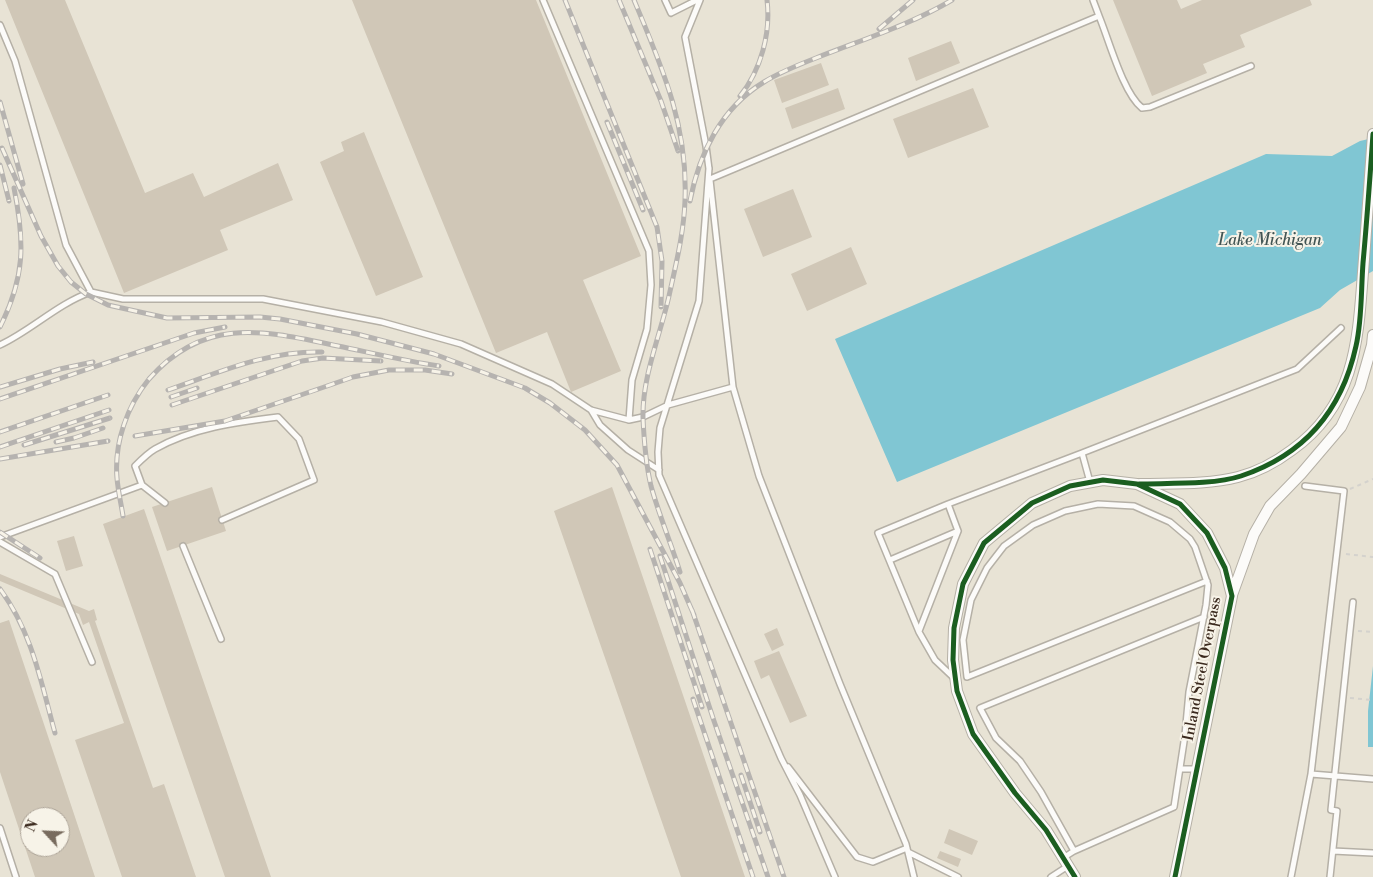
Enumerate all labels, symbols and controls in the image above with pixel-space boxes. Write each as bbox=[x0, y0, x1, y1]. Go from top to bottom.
water label: Lake Michigan bbox=[1218, 231, 1322, 251]
street label: Inland Steel Overpass bbox=[1180, 595, 1226, 743]
north arrow bbox=[20, 807, 70, 857]
text: N bbox=[22, 817, 43, 835]

